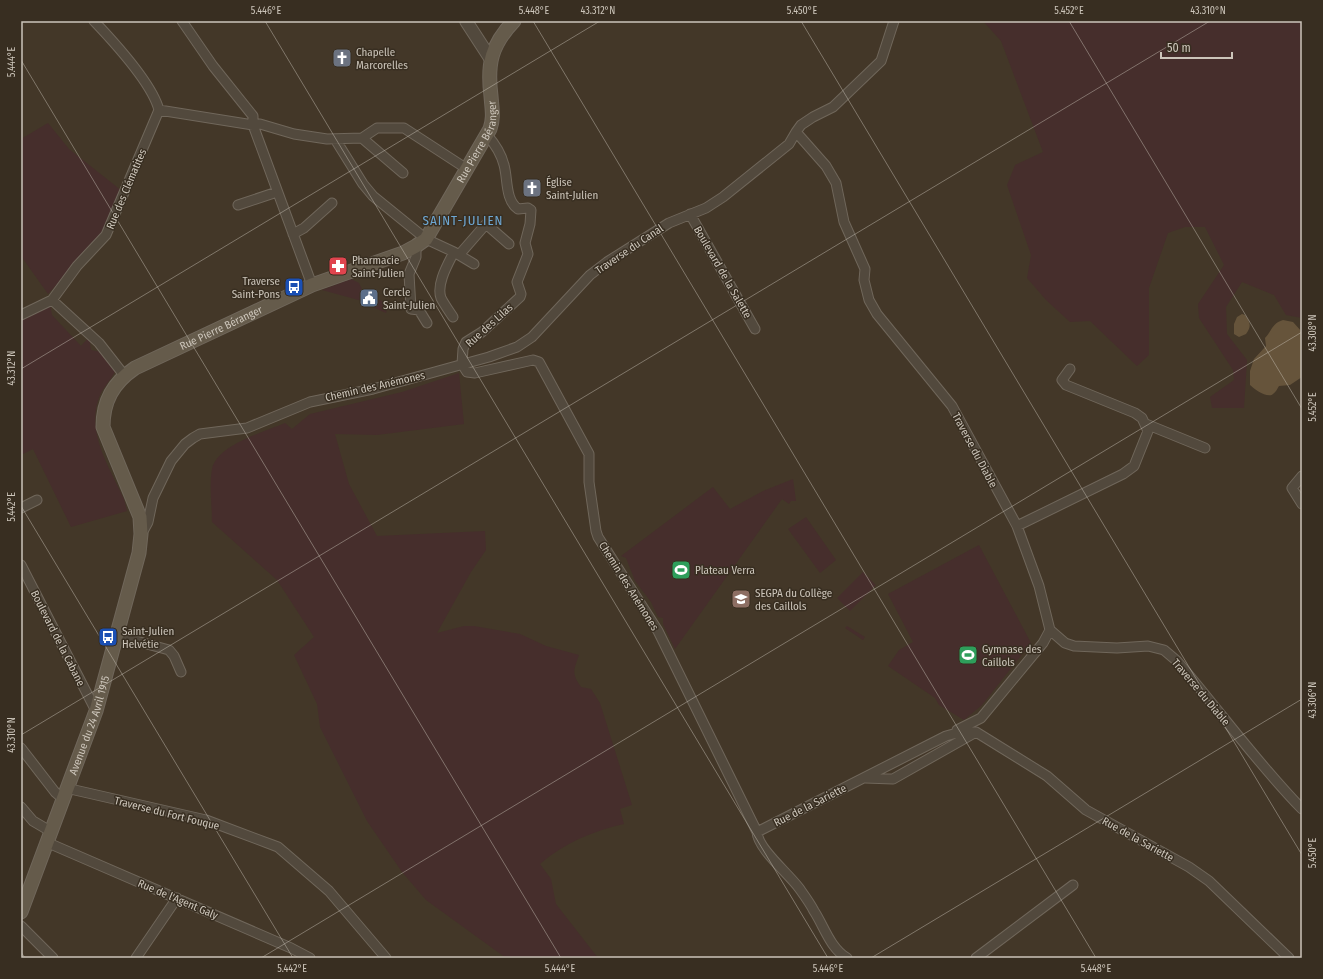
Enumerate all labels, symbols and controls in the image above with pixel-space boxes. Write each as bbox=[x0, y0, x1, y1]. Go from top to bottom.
text: 5.446°E bbox=[251, 5, 281, 17]
text: 5.448°E bbox=[519, 5, 550, 17]
text: 43.312°N bbox=[581, 5, 615, 17]
text: 5.450°E bbox=[787, 5, 817, 17]
text: 5.452°E bbox=[1054, 5, 1084, 17]
text: 43.310°N bbox=[1190, 5, 1226, 17]
scale bar bbox=[1161, 34, 1232, 60]
text: 50 m bbox=[1167, 41, 1191, 55]
place label: Chapelle Marcorelles bbox=[356, 46, 408, 72]
text: 5.444°E bbox=[6, 47, 18, 77]
church icon: Chapelle Marcorelles bbox=[331, 47, 353, 69]
street label: Rue Pierre Béranger bbox=[454, 100, 499, 185]
street label: Rue des Clématites bbox=[104, 147, 149, 231]
place label: Église Saint-Julien bbox=[546, 175, 598, 202]
church icon: Église Saint-Julien bbox=[521, 177, 543, 199]
district label: SAINT-JULIEN bbox=[423, 213, 503, 228]
street label: Traverse du Canal bbox=[593, 222, 666, 277]
street label: Boulevard de la Salette bbox=[691, 224, 754, 321]
place label: Pharmacie Saint-Julien bbox=[352, 254, 404, 280]
pharmacy icon: Pharmacie Saint-Julien bbox=[327, 255, 349, 277]
place label: Traverse Saint-Pons bbox=[232, 275, 280, 301]
bus stop icon: Traverse Saint-Pons bbox=[283, 276, 305, 298]
place label: Cercle Saint-Julien bbox=[383, 286, 435, 312]
public building icon: Cercle Saint-Julien bbox=[358, 287, 380, 309]
street label: Rue des Lilas bbox=[463, 301, 516, 350]
street label: Rue Pierre Béranger bbox=[178, 303, 265, 353]
text: 43.308°N bbox=[1307, 315, 1319, 351]
text: 43.312°N bbox=[6, 351, 18, 385]
street label: Chemin des Anémones bbox=[324, 369, 427, 404]
text: 5.452°E bbox=[1307, 392, 1319, 422]
street label: Traverse du Diable bbox=[949, 410, 1000, 490]
text: 5.442°E bbox=[6, 492, 18, 522]
street label: Chemin des Anémones bbox=[596, 540, 661, 633]
sports icon: Plateau Verra bbox=[670, 559, 692, 581]
place label: Plateau Verra bbox=[695, 564, 755, 577]
place label: SEGPA du Collège des Caillols bbox=[755, 587, 832, 613]
street label: Boulevard de la Cabane bbox=[28, 588, 87, 688]
school or university icon: SEGPA du Collège des Caillols bbox=[730, 588, 752, 610]
place label: Saint-Julien Helvétie bbox=[122, 625, 174, 651]
bus stop icon: Saint-Julien Helvétie bbox=[97, 626, 119, 648]
place label: Gymnase des Caillols bbox=[982, 643, 1042, 669]
sports icon: Gymnase des Caillols bbox=[957, 644, 979, 666]
street label: Traverse du Diable bbox=[1169, 656, 1232, 728]
street label: Avenue du 24 Avril 1915 bbox=[67, 674, 112, 777]
text: 43.306°N bbox=[1307, 682, 1319, 718]
text: 43.310°N bbox=[6, 717, 18, 753]
street label: Rue de la Sariette bbox=[772, 782, 849, 829]
street label: Traverse du Fort Fouque bbox=[113, 794, 221, 833]
street label: Rue de la Sariette bbox=[1100, 814, 1176, 864]
text: 5.450°E bbox=[1307, 838, 1319, 868]
street label: Rue de l'Agent Galy bbox=[136, 877, 220, 922]
text: 5.442°E bbox=[277, 963, 307, 975]
text: 5.444°E bbox=[545, 963, 575, 975]
text: 5.446°E bbox=[813, 963, 843, 975]
text: 5.448°E bbox=[1081, 963, 1112, 975]

